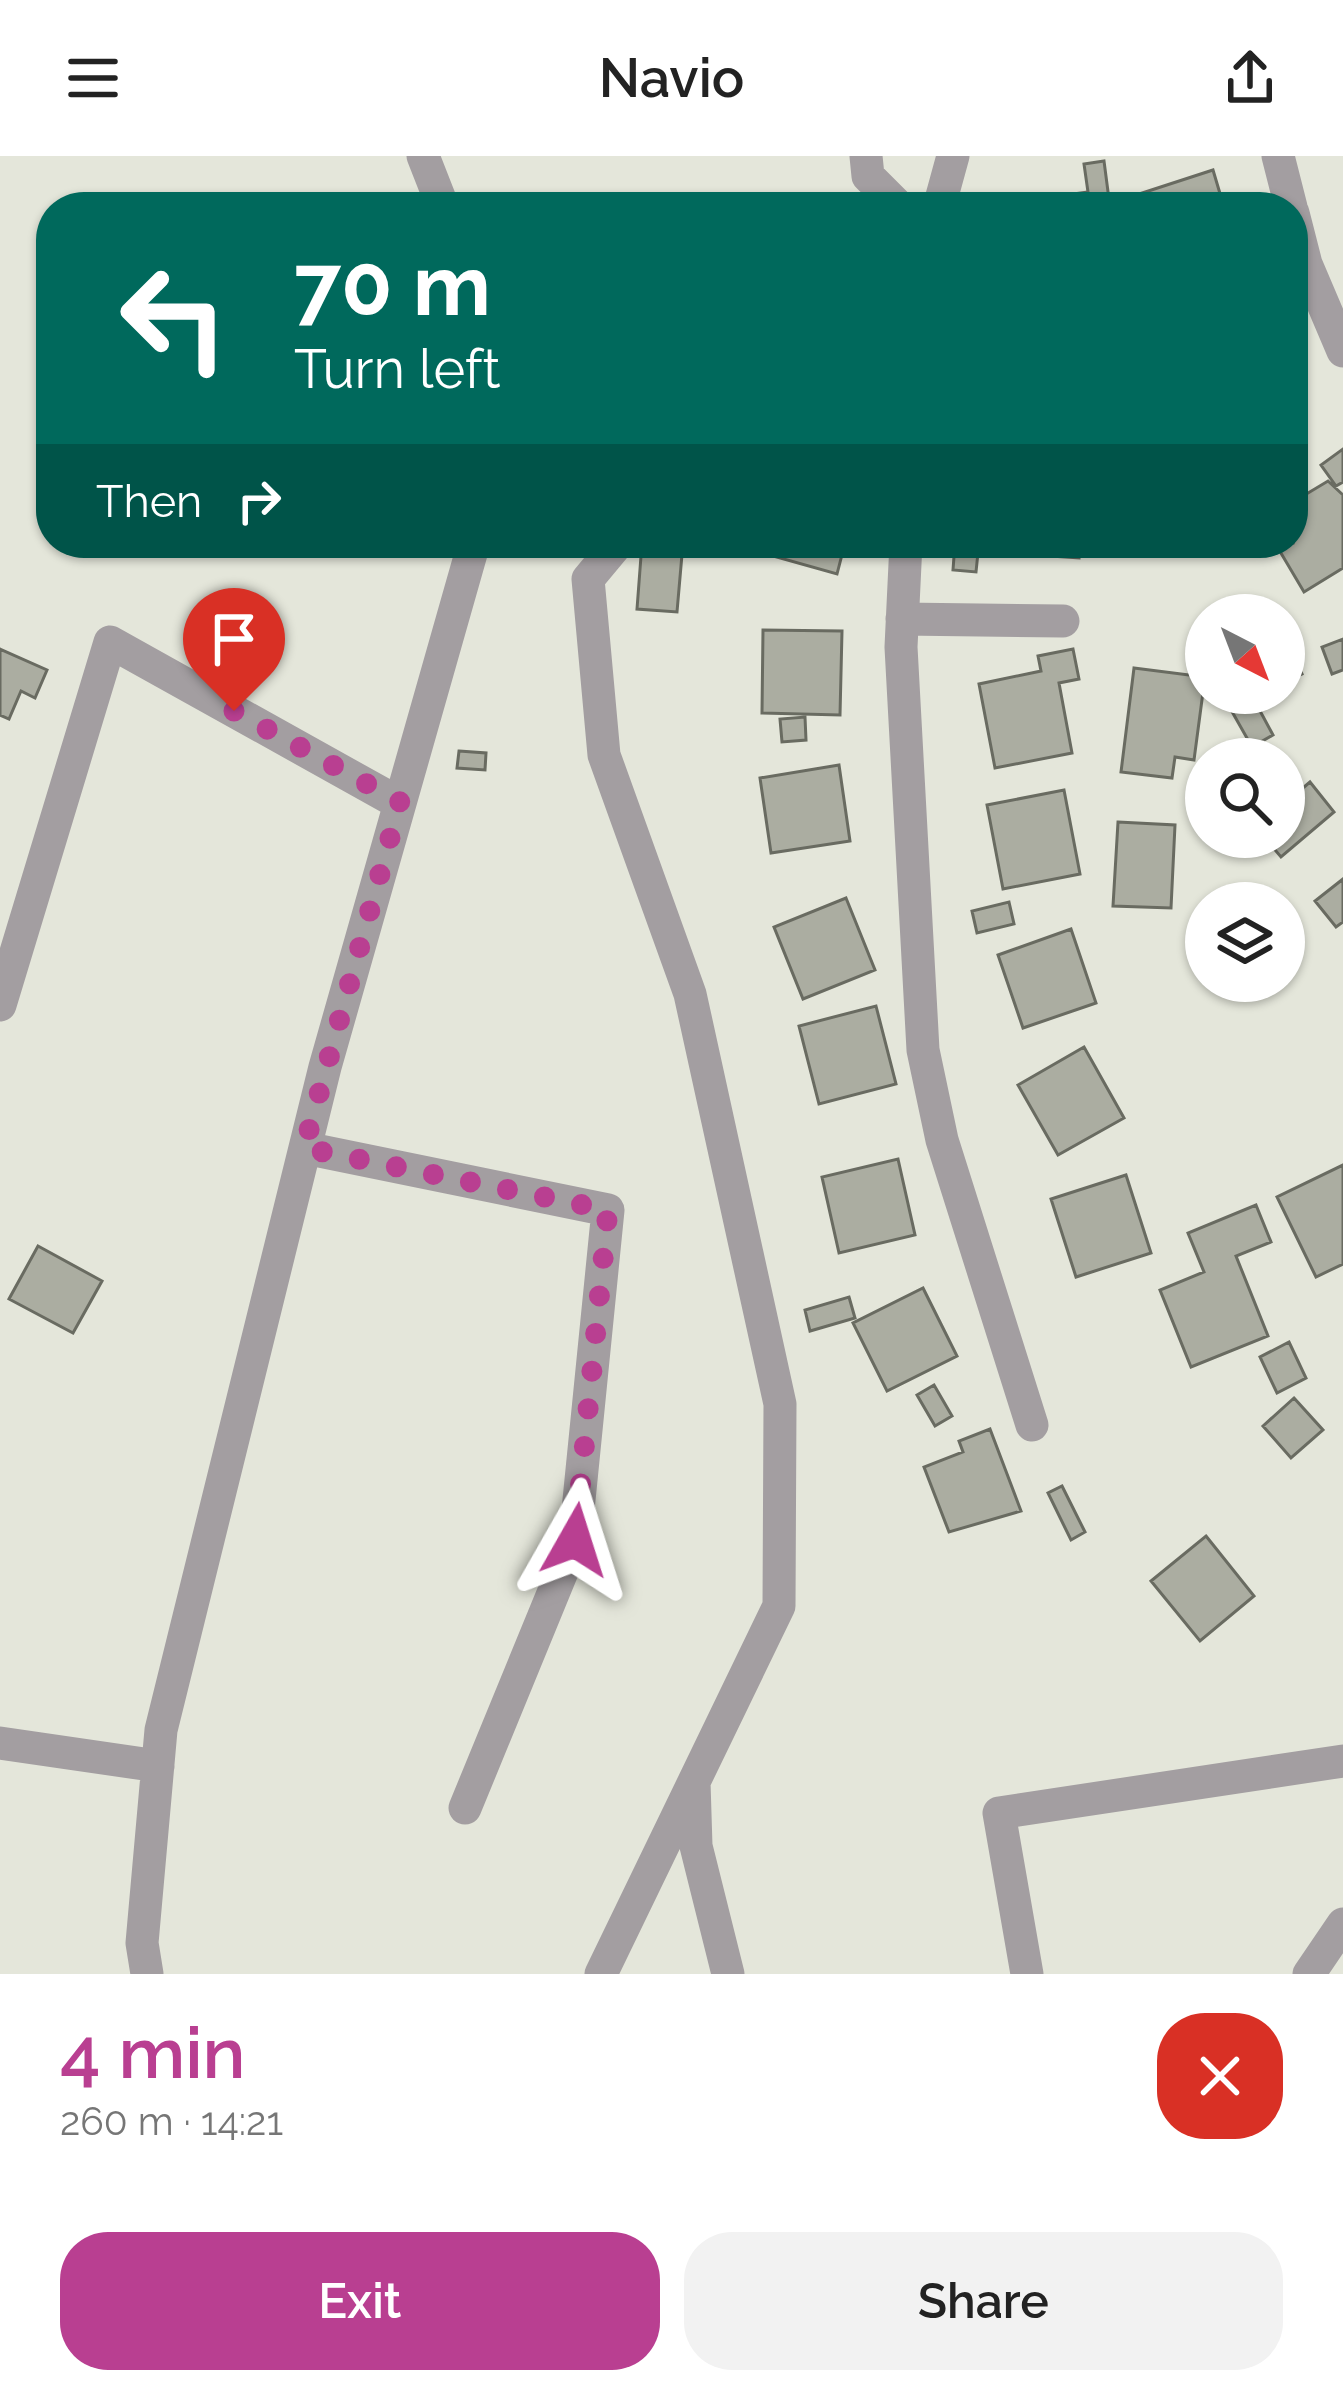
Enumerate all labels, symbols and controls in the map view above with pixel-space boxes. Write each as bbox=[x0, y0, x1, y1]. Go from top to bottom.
icon: menu bbox=[60, 45, 126, 111]
icon: share bbox=[1217, 45, 1283, 111]
text: Navio bbox=[599, 46, 744, 110]
text: 70 m bbox=[294, 236, 491, 335]
icon: left bbox=[96, 240, 252, 396]
text: Turn left bbox=[294, 337, 501, 401]
icon: right bbox=[226, 468, 292, 534]
text: Then bbox=[96, 475, 202, 528]
pin bbox=[183, 588, 285, 711]
north arrow bbox=[1185, 594, 1305, 714]
map controls bbox=[1185, 594, 1305, 1002]
icon: arrive bbox=[201, 606, 267, 672]
button: search bbox=[1185, 738, 1305, 858]
button: layers bbox=[1185, 882, 1305, 1002]
position arrow bbox=[512, 1477, 638, 1603]
text: 4 min bbox=[60, 2010, 246, 2095]
button: close bbox=[1157, 2013, 1283, 2139]
text: 260 m · 14:21 bbox=[60, 2098, 283, 2144]
button: Exit bbox=[60, 2232, 660, 2370]
button: Share bbox=[684, 2232, 1283, 2370]

